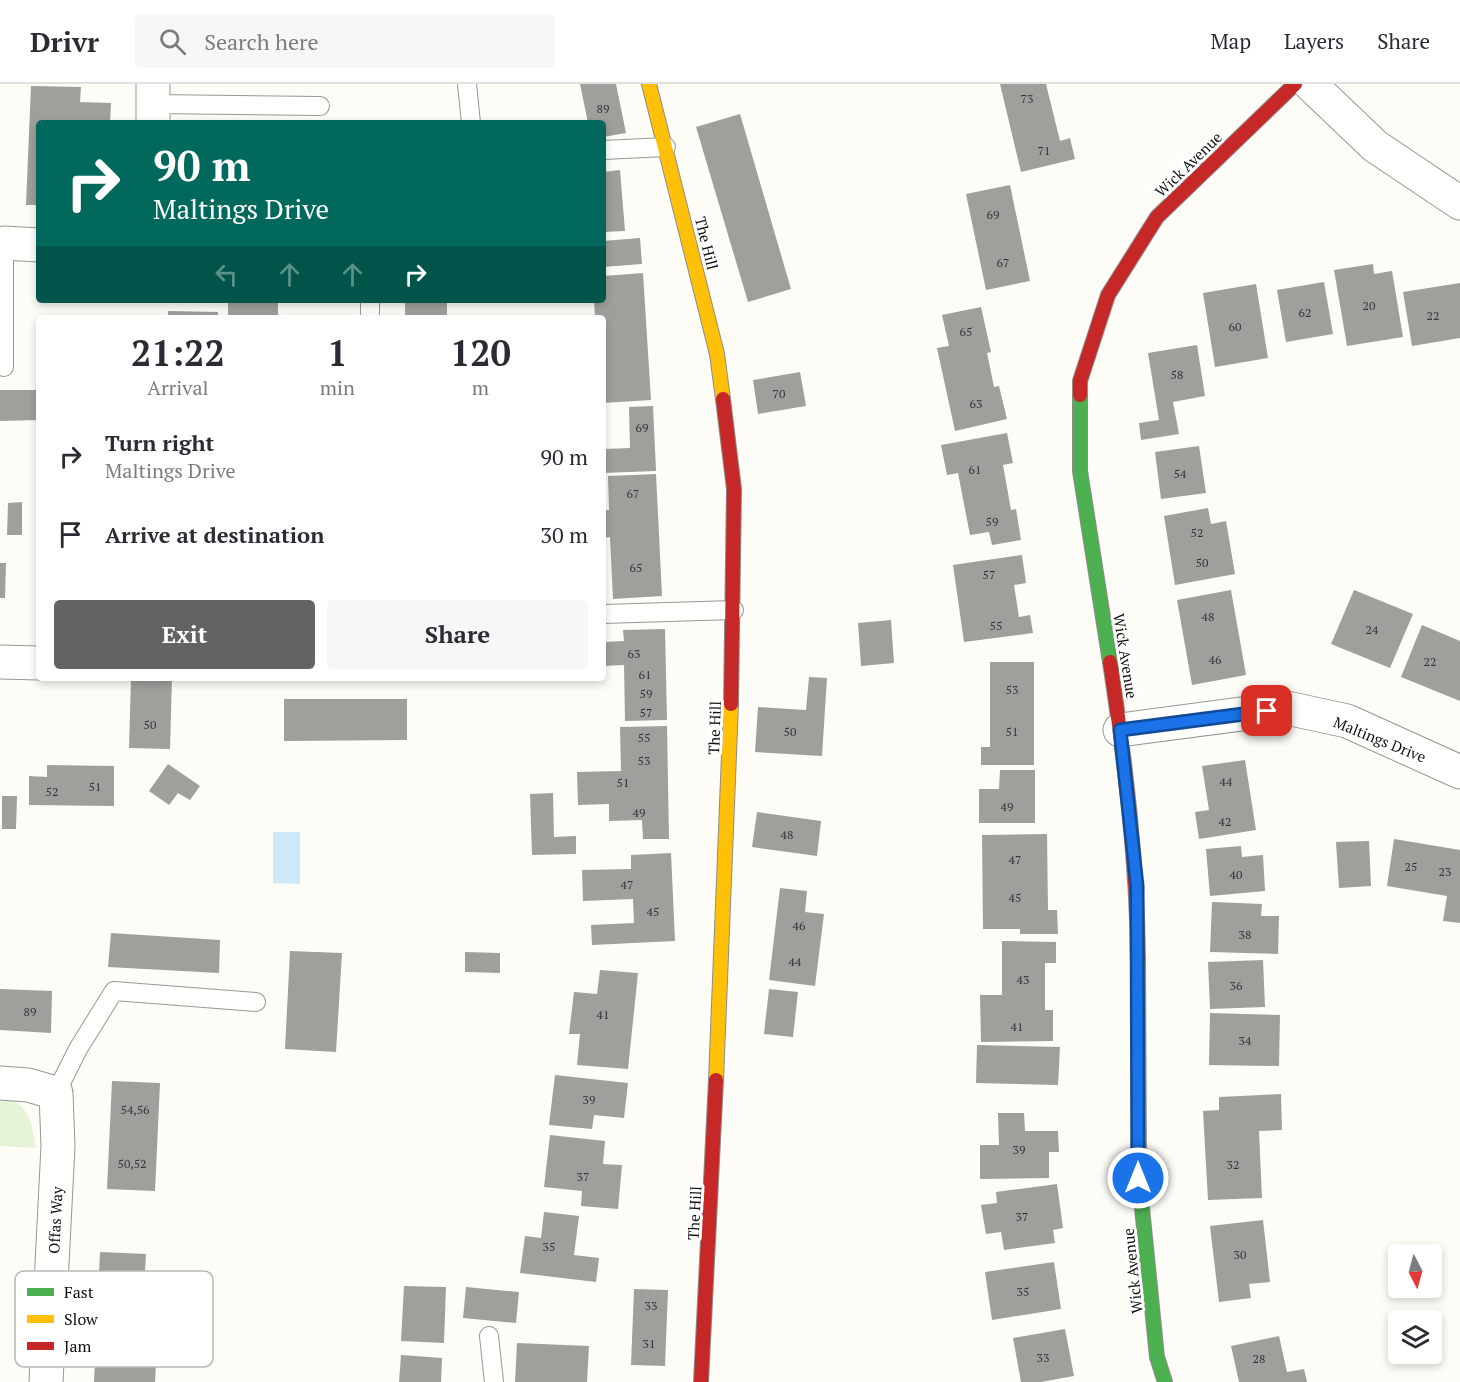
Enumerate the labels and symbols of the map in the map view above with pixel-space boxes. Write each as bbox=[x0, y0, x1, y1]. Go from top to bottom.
house number: 73 bbox=[1021, 91, 1033, 106]
house number: 89 bbox=[597, 101, 609, 116]
street label: Wick Avenue bbox=[1150, 127, 1226, 201]
house number: 71 bbox=[1038, 143, 1050, 158]
house number: 69 bbox=[987, 207, 999, 222]
street label: The Hill bbox=[691, 215, 723, 271]
house number: 67 bbox=[997, 255, 1009, 270]
house number: 20 bbox=[1363, 298, 1375, 313]
house number: 62 bbox=[1299, 305, 1311, 320]
house number: 22 bbox=[1427, 308, 1439, 323]
house number: 60 bbox=[1229, 319, 1241, 334]
house number: 65 bbox=[960, 324, 972, 339]
house number: 58 bbox=[1171, 367, 1183, 382]
house number: 70 bbox=[773, 386, 785, 401]
house number: 63 bbox=[970, 396, 982, 411]
house number: 69 bbox=[636, 420, 648, 435]
house number: 61 bbox=[969, 462, 981, 477]
house number: 54 bbox=[1174, 466, 1187, 481]
house number: 67 bbox=[627, 486, 639, 501]
house number: 59 bbox=[986, 514, 998, 529]
house number: 52 bbox=[1191, 525, 1203, 540]
house number: 50 bbox=[1196, 555, 1208, 570]
house number: 65 bbox=[630, 560, 642, 575]
house number: 57 bbox=[983, 567, 995, 582]
house number: 48 bbox=[1202, 609, 1214, 624]
street label: Wick Avenue bbox=[1109, 612, 1143, 700]
house number: 55 bbox=[990, 618, 1002, 633]
house number: 24 bbox=[1366, 622, 1379, 637]
house number: 63 bbox=[628, 646, 640, 661]
house number: 46 bbox=[1209, 652, 1222, 667]
house number: 22 bbox=[1424, 654, 1436, 669]
house number: 61 bbox=[639, 667, 651, 682]
house number: 53 bbox=[1006, 682, 1018, 697]
pin bbox=[1241, 685, 1292, 736]
house number: 59 bbox=[640, 686, 652, 701]
street label: The Hill bbox=[703, 701, 725, 755]
house number: 57 bbox=[640, 705, 652, 720]
street label: Maltings Drive bbox=[1331, 711, 1429, 767]
house number: 50 bbox=[144, 717, 156, 732]
house number: 50 bbox=[784, 724, 796, 739]
house number: 51 bbox=[1006, 724, 1018, 739]
house number: 55 bbox=[638, 730, 650, 745]
house number: 53 bbox=[638, 753, 650, 768]
house number: 44 bbox=[1220, 774, 1233, 789]
house number: 51 bbox=[617, 775, 629, 790]
house number: 51 bbox=[89, 779, 101, 794]
house number: 52 bbox=[46, 784, 58, 799]
house number: 49 bbox=[1001, 799, 1013, 814]
house number: 49 bbox=[633, 805, 645, 820]
house number: 42 bbox=[1219, 814, 1231, 829]
house number: 48 bbox=[781, 827, 793, 842]
house number: 47 bbox=[1009, 852, 1021, 867]
house number: 25 bbox=[1405, 859, 1417, 874]
house number: 23 bbox=[1439, 864, 1451, 879]
house number: 40 bbox=[1230, 867, 1242, 882]
house number: 47 bbox=[621, 877, 633, 892]
house number: 45 bbox=[1009, 890, 1021, 905]
house number: 45 bbox=[647, 904, 659, 919]
house number: 46 bbox=[793, 918, 806, 933]
house number: 38 bbox=[1239, 927, 1251, 942]
house number: 44 bbox=[789, 954, 802, 969]
house number: 43 bbox=[1017, 972, 1029, 987]
house number: 36 bbox=[1230, 978, 1243, 993]
house number: 89 bbox=[24, 1004, 36, 1019]
house number: 41 bbox=[597, 1007, 609, 1022]
house number: 41 bbox=[1011, 1019, 1023, 1034]
house number: 34 bbox=[1239, 1033, 1252, 1048]
house number: 39 bbox=[583, 1092, 595, 1107]
house number: 54,56 bbox=[121, 1102, 150, 1117]
house number: 39 bbox=[1013, 1142, 1025, 1157]
position arrow bbox=[1106, 1146, 1170, 1210]
house number: 50,52 bbox=[118, 1156, 146, 1171]
house number: 32 bbox=[1227, 1157, 1239, 1172]
house number: 37 bbox=[577, 1169, 589, 1184]
street label: Offas Way bbox=[43, 1185, 67, 1254]
street label: The Hill bbox=[683, 1186, 705, 1240]
house number: 37 bbox=[1016, 1209, 1028, 1224]
street label: Wick Avenue bbox=[1118, 1227, 1146, 1315]
house number: 35 bbox=[543, 1239, 555, 1254]
north arrow bbox=[1388, 1244, 1442, 1298]
house number: 30 bbox=[1234, 1247, 1246, 1262]
legend bbox=[15, 1271, 213, 1367]
text: Fast bbox=[64, 1281, 94, 1303]
house number: 35 bbox=[1017, 1284, 1029, 1299]
house number: 33 bbox=[645, 1298, 657, 1313]
text: Slow bbox=[64, 1308, 98, 1330]
text: Jam bbox=[64, 1335, 92, 1357]
house number: 31 bbox=[643, 1336, 655, 1351]
house number: 33 bbox=[1037, 1350, 1049, 1365]
house number: 28 bbox=[1253, 1351, 1265, 1366]

